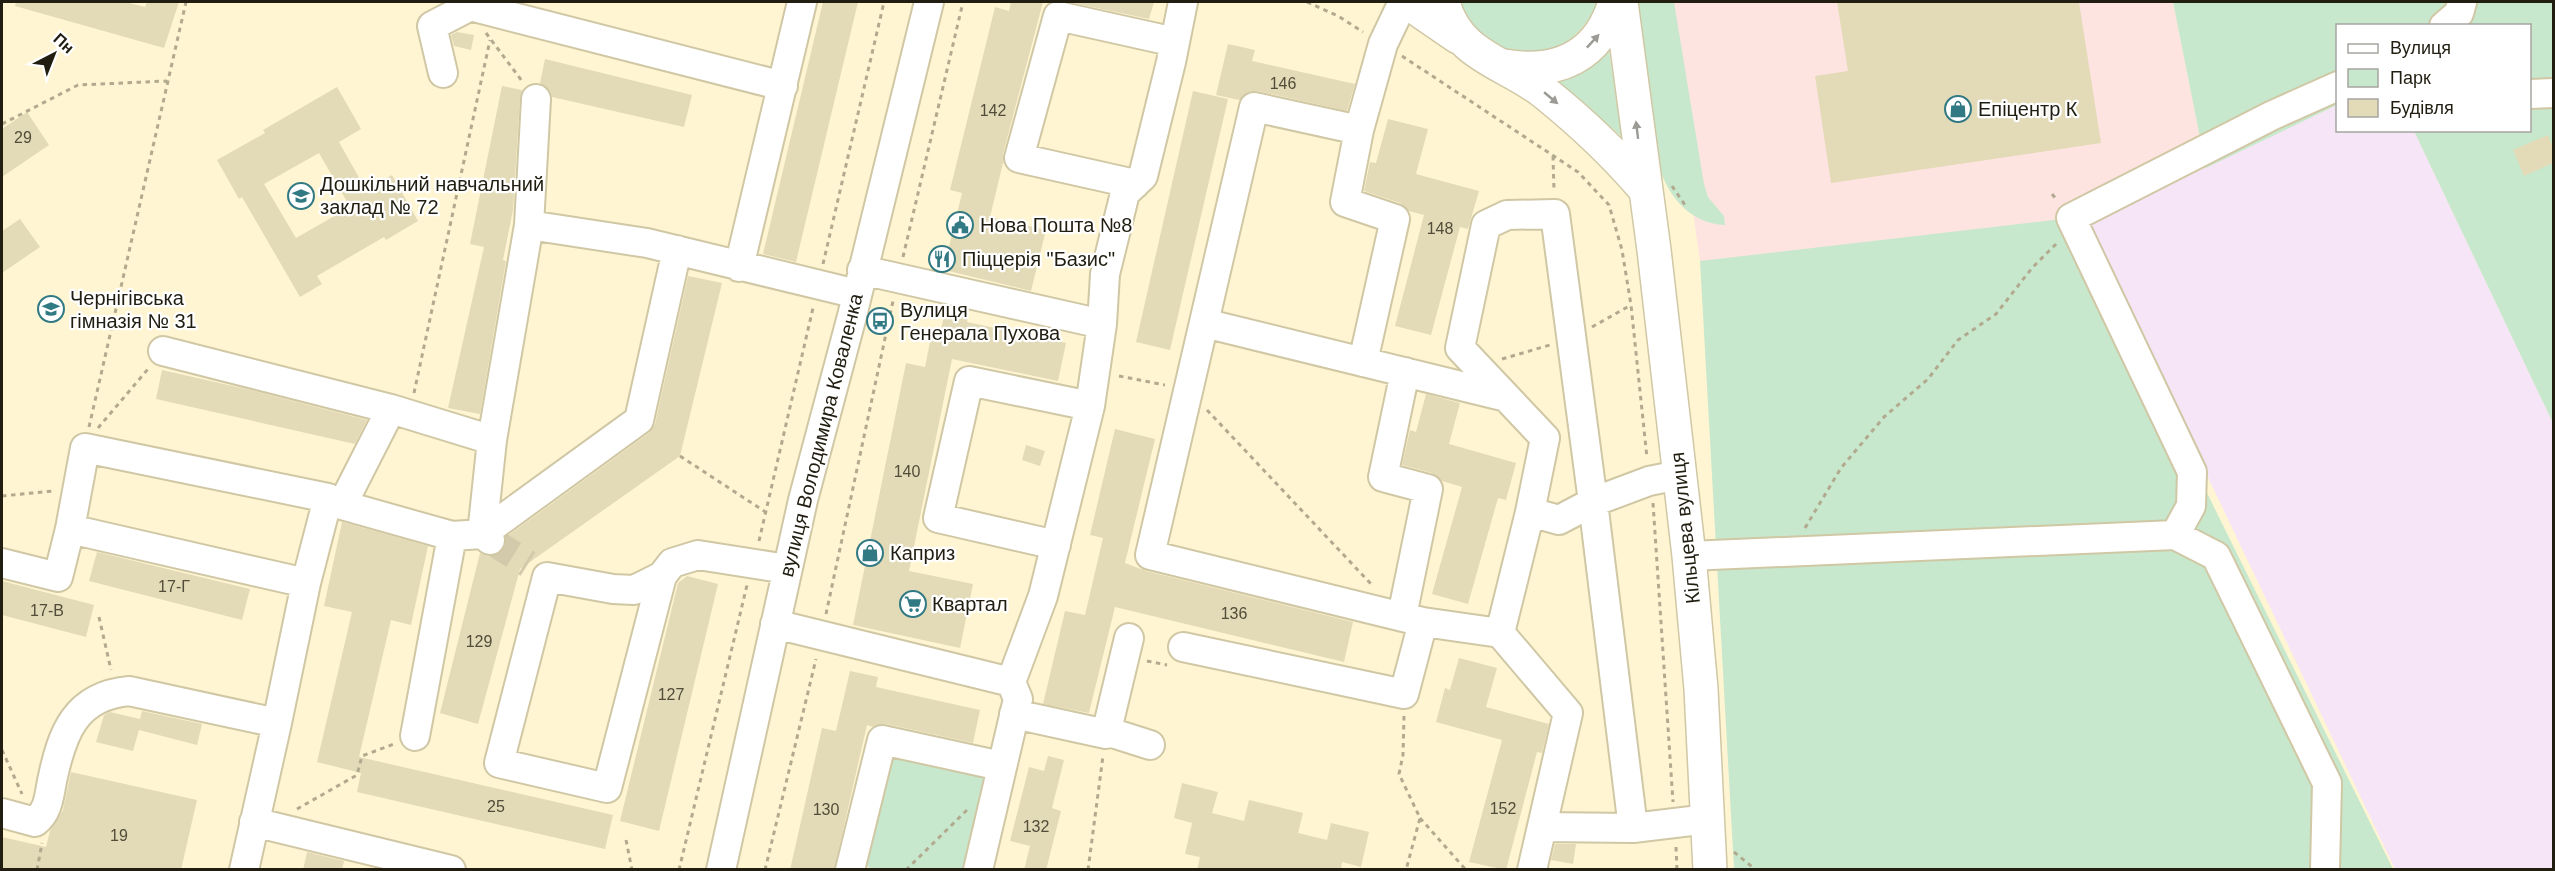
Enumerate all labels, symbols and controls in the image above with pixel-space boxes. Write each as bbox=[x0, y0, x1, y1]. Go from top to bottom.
north arrow bbox=[24, 24, 84, 84]
legend bbox=[2336, 24, 2531, 132]
text: Пн bbox=[50, 30, 77, 57]
one-way arrow bbox=[1586, 33, 1600, 48]
text: Вулиця bbox=[2390, 38, 2451, 58]
text: Парк bbox=[2390, 68, 2431, 88]
house number: 146 bbox=[1270, 75, 1296, 92]
one-way arrow bbox=[1543, 91, 1558, 104]
shop icon: Епіцентр К bbox=[1943, 94, 1973, 124]
place label: Епіцентр К bbox=[1978, 98, 2078, 120]
text: Будівля bbox=[2390, 98, 2454, 118]
house number: 142 bbox=[980, 102, 1006, 119]
one-way arrow bbox=[1632, 120, 1642, 139]
house number: 29 bbox=[14, 129, 32, 146]
place label: Дошкільний навчальний заклад № 72 bbox=[320, 173, 544, 218]
school or university icon: Дошкільний навчальний заклад № 72 bbox=[286, 181, 316, 211]
public building icon: Нова Пошта №8 bbox=[945, 210, 975, 240]
place label: Нова Пошта №8 bbox=[980, 214, 1132, 236]
house number: 148 bbox=[1427, 220, 1453, 237]
restaurant icon: Піццерія "Базис" bbox=[927, 244, 957, 274]
place label: Піццерія "Базис" bbox=[962, 248, 1115, 270]
place label: Чернігівська гімназія № 31 bbox=[70, 287, 197, 332]
street label: вулиця Володимира Коваленка bbox=[775, 290, 867, 579]
school or university icon: Чернігівська гімназія № 31 bbox=[36, 294, 66, 324]
place label: Вулиця Генерала Пухова bbox=[900, 299, 1061, 344]
bus stop icon: Вулиця Генерала Пухова bbox=[865, 306, 895, 336]
street label: Кільцева вулиця bbox=[1666, 451, 1704, 605]
house number: 140 bbox=[894, 463, 920, 480]
shop icon: Каприз bbox=[855, 538, 885, 568]
place label: Каприз bbox=[890, 542, 955, 564]
house number: 17-Г bbox=[158, 578, 190, 595]
supermarket icon: Квартал bbox=[898, 589, 928, 619]
place label: Квартал bbox=[932, 593, 1008, 615]
house number: 17-В bbox=[30, 602, 64, 619]
house number: 136 bbox=[1221, 605, 1247, 622]
house number: 129 bbox=[466, 633, 492, 650]
house number: 127 bbox=[658, 686, 684, 703]
house number: 25 bbox=[487, 798, 505, 815]
house number: 152 bbox=[1490, 800, 1516, 817]
house number: 130 bbox=[813, 801, 839, 818]
house number: 132 bbox=[1023, 818, 1049, 835]
house number: 19 bbox=[110, 827, 128, 844]

